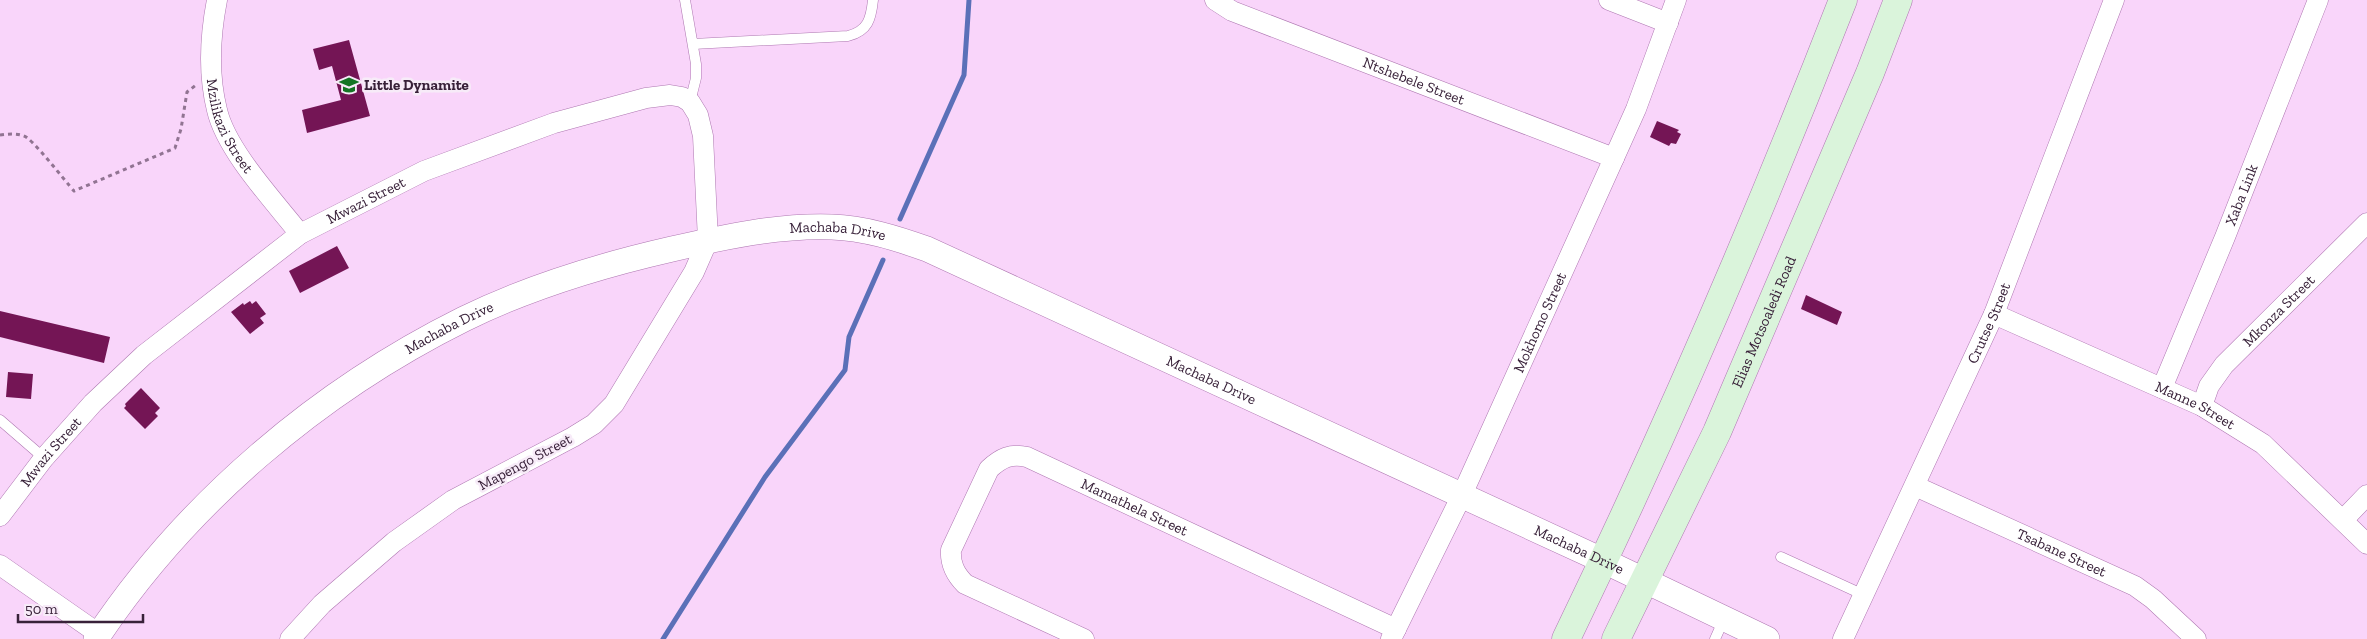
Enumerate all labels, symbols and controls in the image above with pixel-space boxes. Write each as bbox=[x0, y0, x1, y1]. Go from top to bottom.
street label: Ntshebele Street bbox=[1360, 53, 1468, 109]
school or university icon: Little Dynamite bbox=[338, 74, 360, 96]
place label: Little Dynamite bbox=[364, 76, 469, 94]
street label: Mzilikazi Street bbox=[203, 78, 257, 177]
street label: Xaba Link bbox=[2221, 161, 2262, 228]
street label: Mwazi Street bbox=[324, 173, 409, 228]
street label: Machaba Drive bbox=[789, 218, 888, 244]
street label: Elias Motsoaledi Road bbox=[1728, 253, 1800, 390]
street label: Mokhomo Street bbox=[1509, 269, 1570, 375]
street label: Mkonza Street bbox=[2239, 271, 2319, 350]
street label: Crutse Street bbox=[1963, 280, 2014, 366]
street label: Machaba Drive bbox=[402, 298, 496, 358]
street label: Machaba Drive bbox=[1164, 352, 1259, 408]
street label: Manne Street bbox=[2152, 377, 2239, 434]
street label: Mwazi Street bbox=[17, 413, 86, 490]
street label: Mapengo Street bbox=[475, 430, 575, 494]
street label: Mamathela Street bbox=[1078, 474, 1191, 540]
street label: Machaba Drive bbox=[1531, 521, 1627, 578]
street label: Tsabane Street bbox=[2014, 524, 2110, 581]
scale bar bbox=[18, 592, 142, 624]
text: 50 m bbox=[25, 600, 58, 618]

